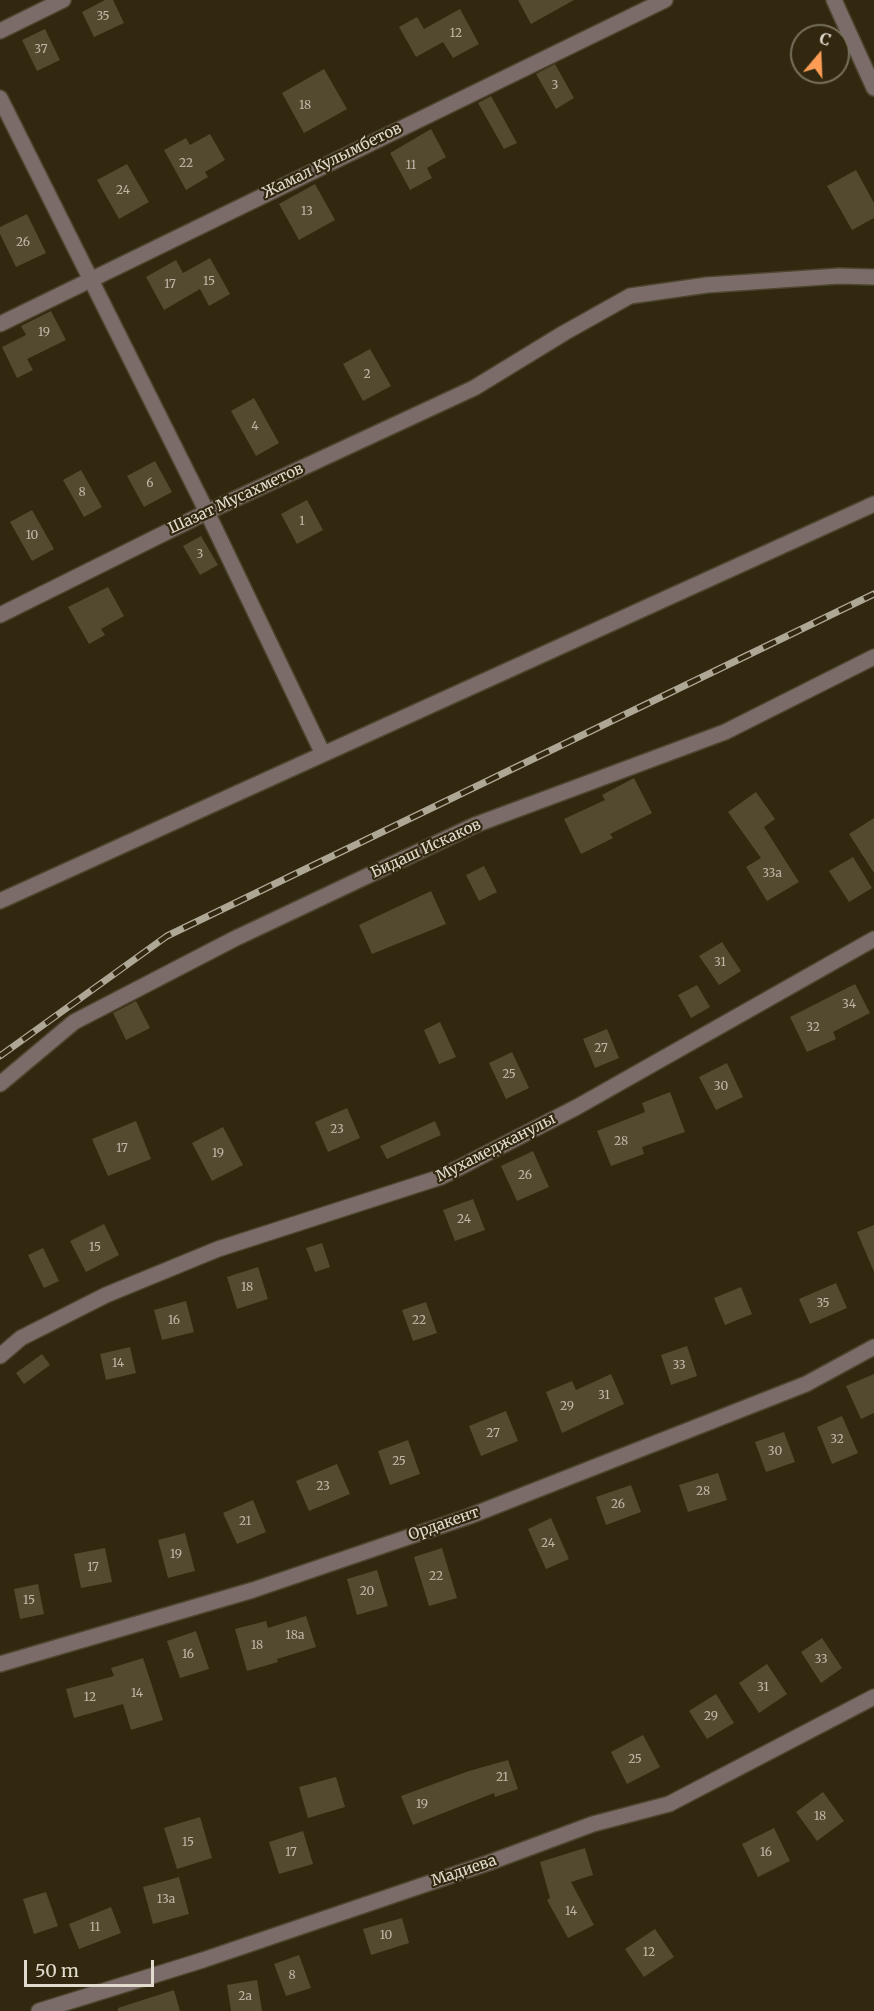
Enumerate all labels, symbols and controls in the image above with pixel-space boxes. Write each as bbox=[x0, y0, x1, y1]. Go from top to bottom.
house number: 35 bbox=[96, 10, 110, 24]
north arrow bbox=[790, 24, 850, 84]
house number: 12 bbox=[450, 27, 462, 41]
text: С bbox=[817, 28, 833, 50]
house number: 37 bbox=[34, 43, 48, 57]
house number: 3 bbox=[552, 79, 558, 93]
house number: 18 bbox=[299, 99, 311, 113]
street label: Жамал Кулымбетов bbox=[260, 120, 404, 202]
house number: 22 bbox=[179, 157, 193, 171]
house number: 11 bbox=[406, 159, 416, 173]
house number: 24 bbox=[116, 184, 130, 198]
house number: 13 bbox=[301, 205, 313, 219]
house number: 26 bbox=[16, 236, 30, 250]
house number: 15 bbox=[203, 275, 215, 289]
house number: 17 bbox=[164, 278, 176, 292]
house number: 19 bbox=[38, 326, 50, 340]
house number: 2 bbox=[363, 368, 371, 382]
house number: 4 bbox=[251, 420, 259, 434]
street label: Шазат Мусахметов bbox=[166, 460, 306, 538]
house number: 6 bbox=[146, 477, 154, 491]
house number: 8 bbox=[78, 486, 86, 500]
house number: 1 bbox=[299, 515, 305, 529]
house number: 10 bbox=[26, 529, 38, 543]
house number: 3 bbox=[197, 548, 203, 562]
street label: Бидаш Искаков bbox=[368, 816, 484, 882]
house number: 33а bbox=[762, 867, 782, 881]
house number: 31 bbox=[714, 956, 726, 970]
house number: 34 bbox=[842, 998, 856, 1012]
house number: 32 bbox=[806, 1021, 820, 1035]
house number: 27 bbox=[594, 1042, 608, 1056]
house number: 25 bbox=[502, 1068, 516, 1082]
house number: 30 bbox=[714, 1080, 728, 1094]
street label: Мухамеджанулы bbox=[433, 1110, 559, 1186]
house number: 23 bbox=[330, 1123, 344, 1137]
house number: 28 bbox=[614, 1135, 628, 1149]
house number: 17 bbox=[116, 1142, 128, 1156]
house number: 19 bbox=[212, 1147, 224, 1161]
house number: 26 bbox=[518, 1169, 532, 1183]
house number: 24 bbox=[457, 1213, 471, 1227]
house number: 15 bbox=[89, 1241, 101, 1255]
house number: 18 bbox=[241, 1281, 253, 1295]
house number: 35 bbox=[816, 1297, 830, 1311]
house number: 16 bbox=[168, 1314, 180, 1328]
house number: 22 bbox=[412, 1314, 426, 1328]
house number: 14 bbox=[112, 1357, 124, 1371]
house number: 33 bbox=[672, 1359, 686, 1373]
house number: 31 bbox=[598, 1389, 610, 1403]
house number: 29 bbox=[560, 1400, 574, 1414]
house number: 27 bbox=[486, 1427, 500, 1441]
house number: 32 bbox=[830, 1433, 844, 1447]
house number: 30 bbox=[768, 1445, 782, 1459]
house number: 25 bbox=[392, 1455, 406, 1469]
house number: 23 bbox=[316, 1480, 330, 1494]
house number: 28 bbox=[696, 1485, 710, 1499]
house number: 26 bbox=[611, 1498, 625, 1512]
street label: Ордакент bbox=[406, 1503, 482, 1545]
house number: 21 bbox=[239, 1515, 251, 1529]
house number: 24 bbox=[541, 1537, 555, 1551]
house number: 19 bbox=[170, 1548, 182, 1562]
house number: 17 bbox=[87, 1561, 99, 1575]
house number: 22 bbox=[429, 1570, 443, 1584]
house number: 20 bbox=[360, 1585, 374, 1599]
house number: 15 bbox=[23, 1594, 35, 1608]
house number: 18а bbox=[286, 1629, 304, 1643]
house number: 18 bbox=[251, 1639, 263, 1653]
house number: 16 bbox=[182, 1648, 194, 1662]
house number: 33 bbox=[814, 1653, 828, 1667]
house number: 31 bbox=[757, 1681, 769, 1695]
house number: 14 bbox=[131, 1687, 143, 1701]
house number: 12 bbox=[84, 1691, 96, 1705]
house number: 29 bbox=[704, 1710, 718, 1724]
house number: 25 bbox=[628, 1753, 642, 1767]
house number: 21 bbox=[496, 1771, 508, 1785]
house number: 19 bbox=[416, 1798, 428, 1812]
house number: 18 bbox=[814, 1810, 826, 1824]
house number: 15 bbox=[182, 1836, 194, 1850]
house number: 17 bbox=[285, 1846, 297, 1860]
house number: 16 bbox=[760, 1846, 772, 1860]
street label: Мадиева bbox=[429, 1851, 499, 1891]
house number: 13а bbox=[157, 1893, 175, 1907]
house number: 14 bbox=[565, 1905, 577, 1919]
house number: 11 bbox=[90, 1921, 100, 1935]
house number: 10 bbox=[380, 1929, 392, 1943]
house number: 12 bbox=[643, 1946, 655, 1960]
scale bar bbox=[27, 1948, 158, 1986]
text: 50 m bbox=[35, 1959, 79, 1982]
house number: 8 bbox=[288, 1969, 296, 1983]
house number: 2а bbox=[238, 1990, 252, 2004]

